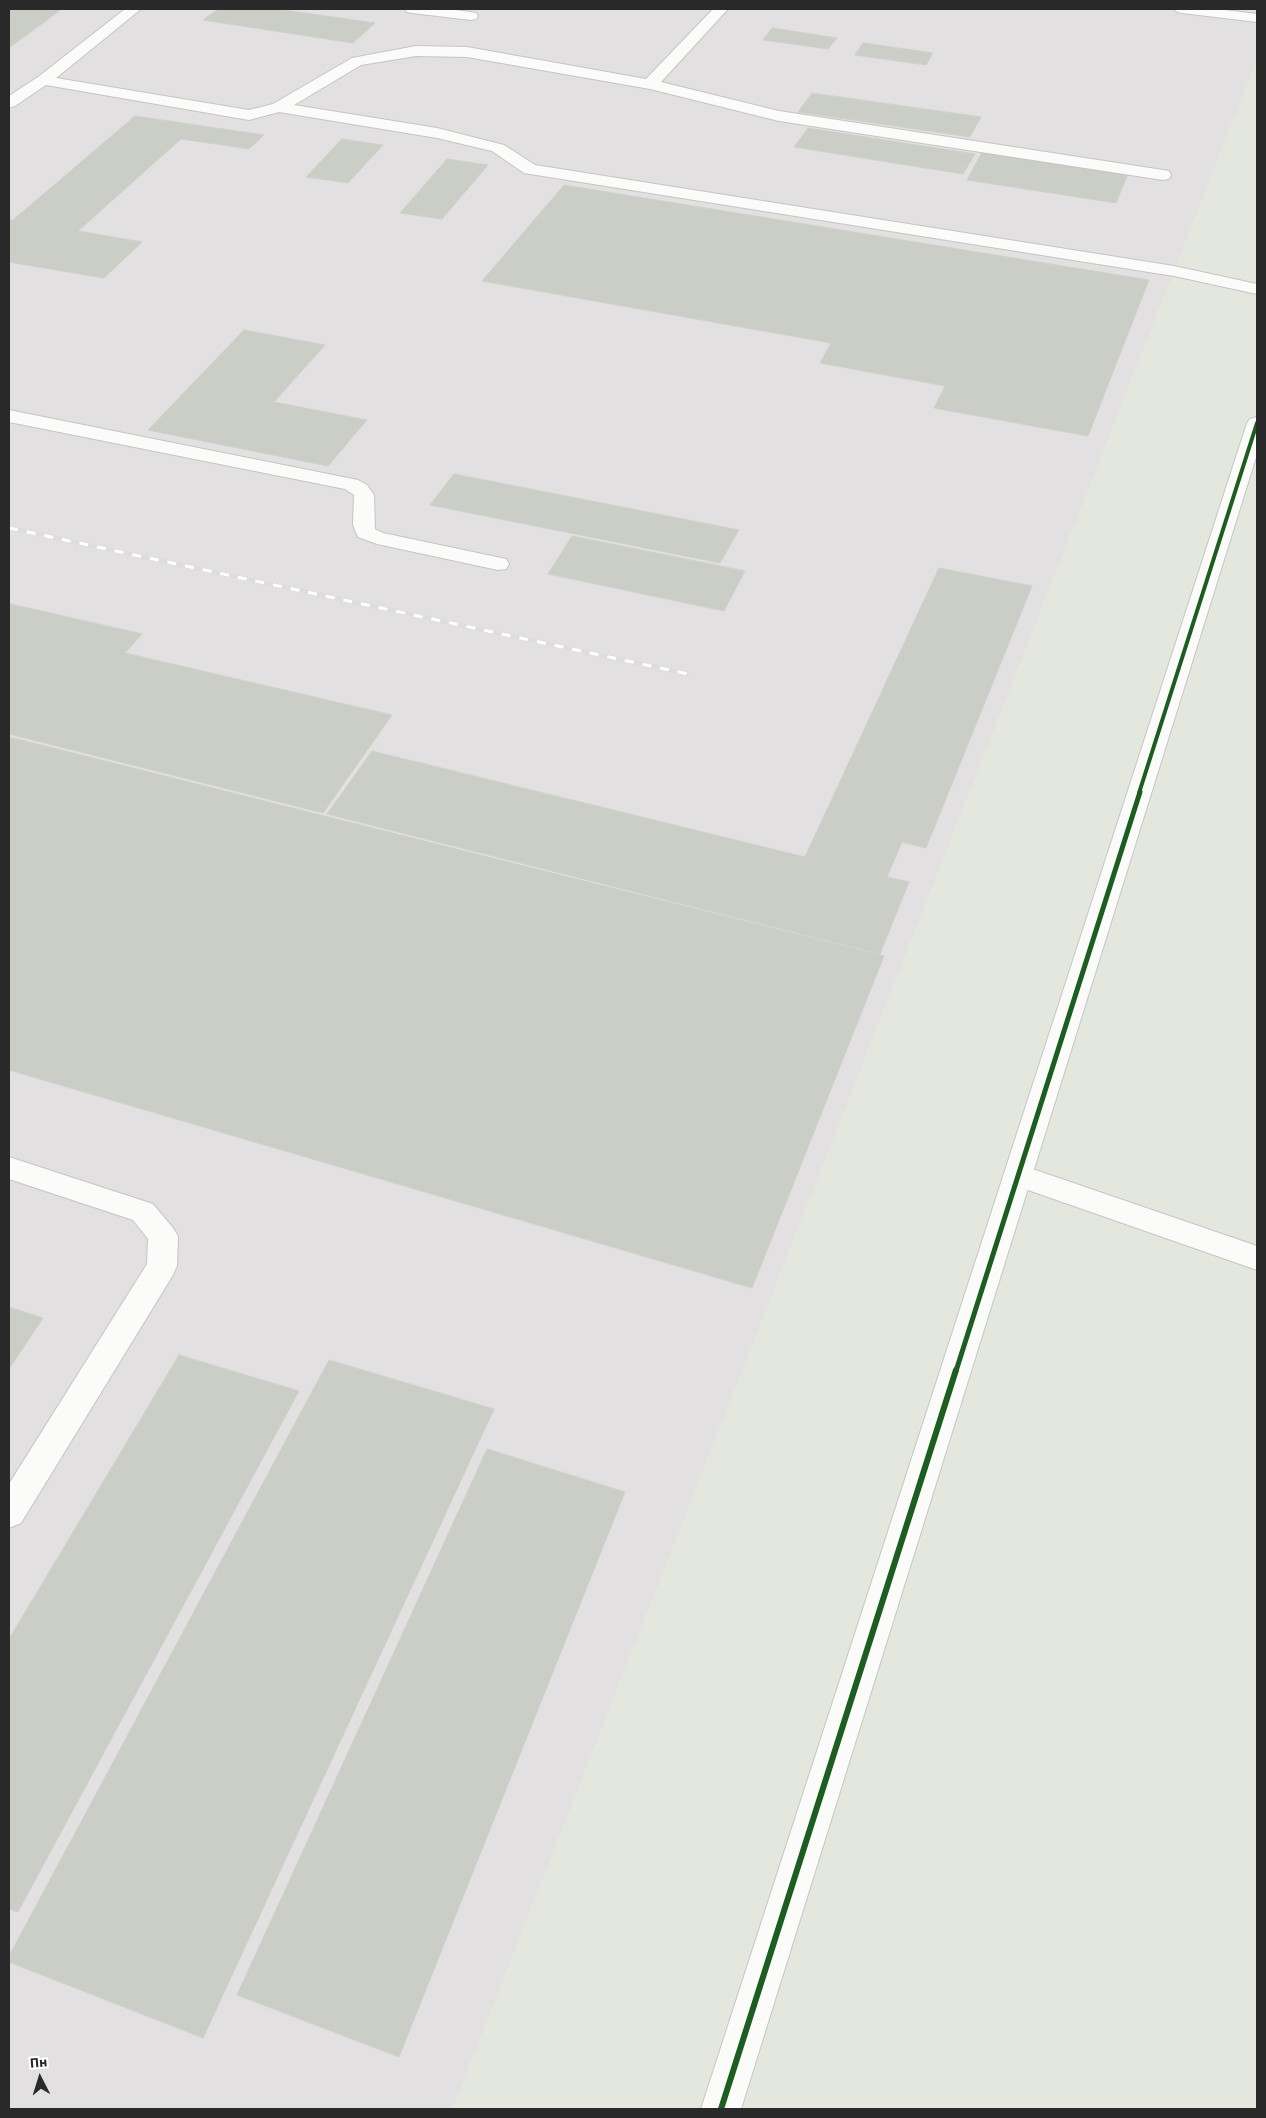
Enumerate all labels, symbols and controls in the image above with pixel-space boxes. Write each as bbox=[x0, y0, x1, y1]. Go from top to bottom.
text: Пн bbox=[29, 2052, 48, 2074]
north arrow bbox=[15, 2053, 65, 2103]

